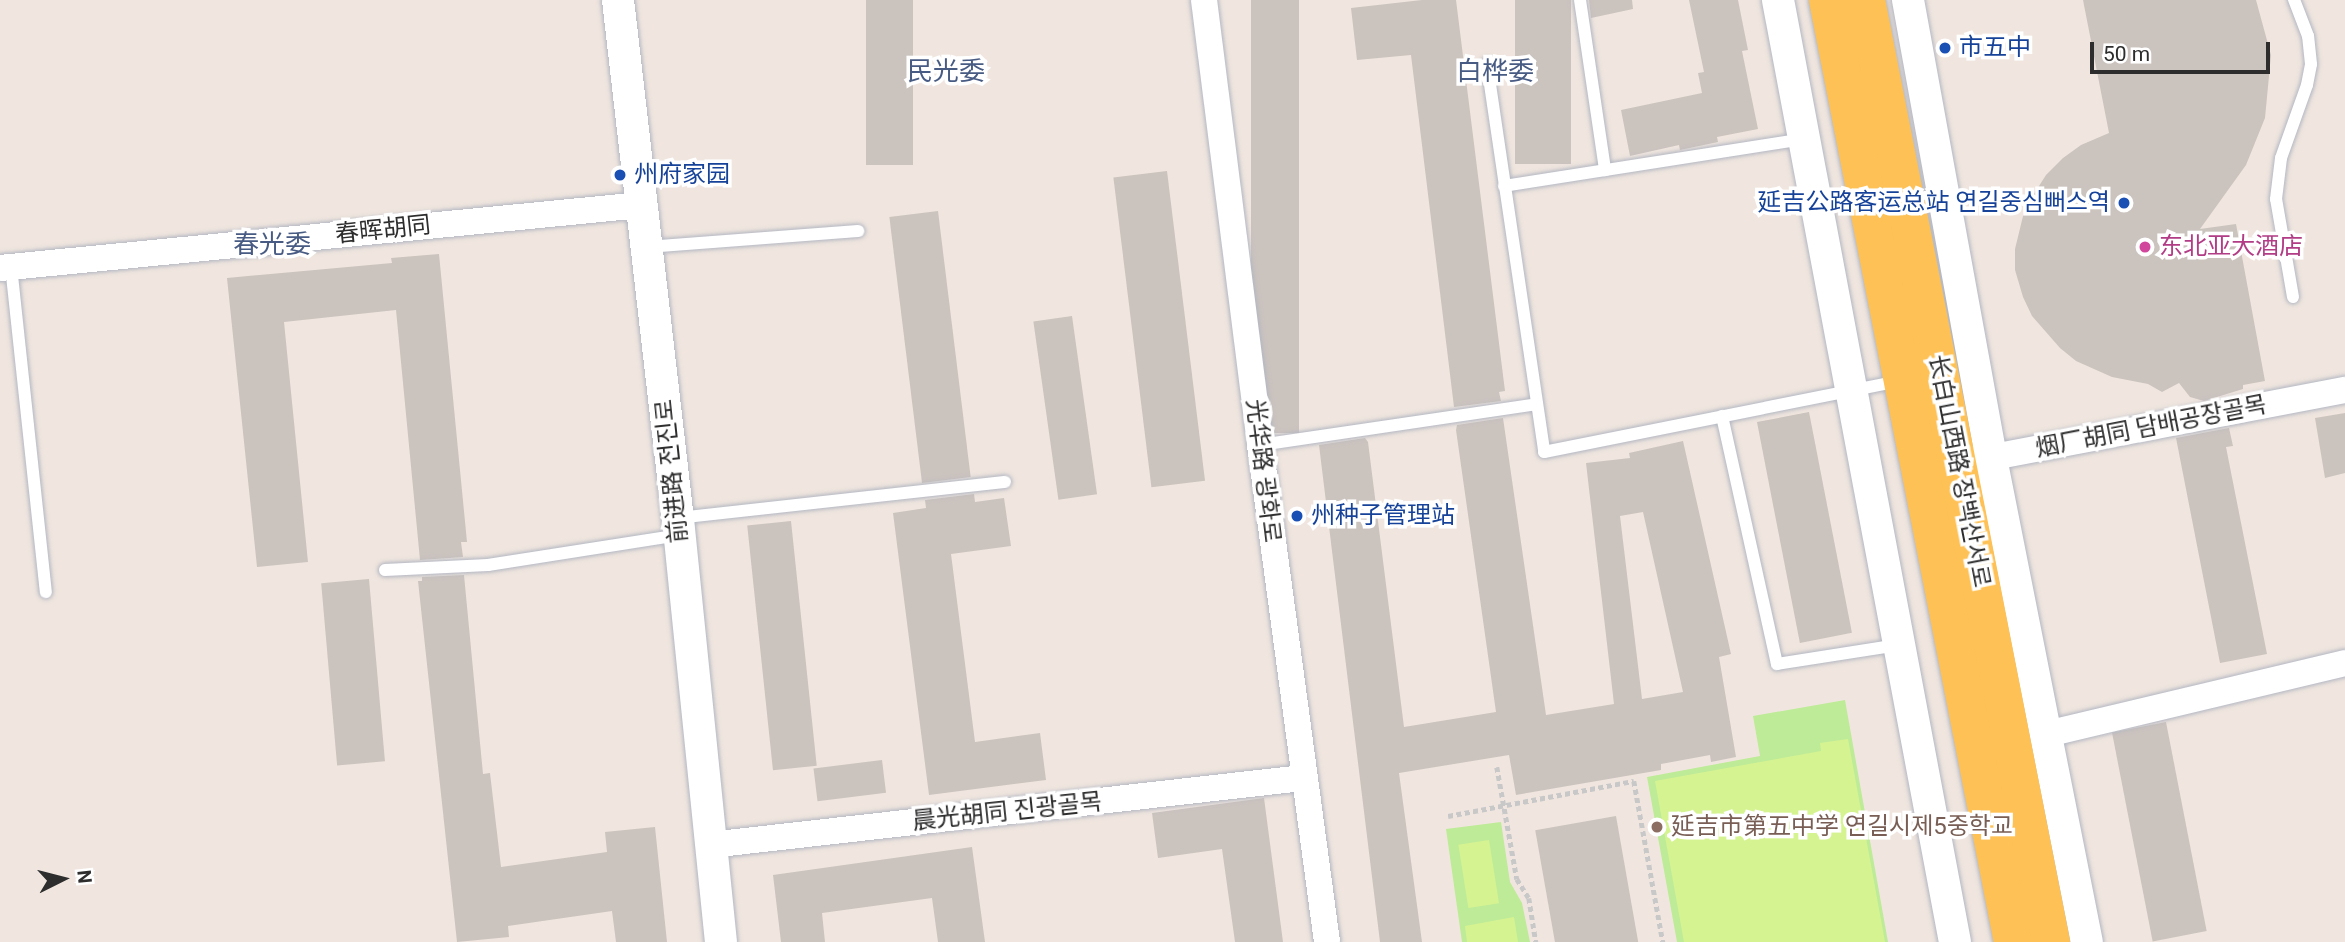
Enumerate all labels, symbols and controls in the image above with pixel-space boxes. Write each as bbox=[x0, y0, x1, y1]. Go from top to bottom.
scale bar bbox=[2093, 28, 2273, 72]
place label: 市五中 bbox=[1959, 34, 2031, 62]
marker: 市五中 bbox=[1937, 40, 1953, 56]
text: 50 m bbox=[2103, 42, 2150, 66]
district label: 民光委 bbox=[907, 56, 985, 88]
district label: 白桦委 bbox=[1456, 56, 1534, 88]
place label: 州府家园 bbox=[634, 161, 730, 189]
marker: 州府家园 bbox=[612, 167, 628, 183]
place label: 延吉公路客运总站 연길중심뻐스역 bbox=[1757, 189, 2110, 217]
marker: 延吉公路客运总站 연길중심뻐스역 bbox=[2116, 195, 2132, 211]
street label: 春晖胡同 bbox=[334, 211, 432, 249]
district label: 春光委 bbox=[233, 229, 311, 261]
place label: 东北亚大酒店 bbox=[2159, 233, 2303, 261]
marker: 东北亚大酒店 bbox=[2137, 239, 2153, 255]
street label: 长白山西路 장백산서로 bbox=[1922, 352, 1996, 590]
street label: 烟厂胡同 담배공장골목 bbox=[2033, 390, 2269, 464]
street label: 前进路 전진로 bbox=[650, 398, 694, 544]
street label: 光华路 광화로 bbox=[1240, 398, 1286, 544]
place label: 州种子管理站 bbox=[1311, 502, 1455, 530]
marker: 州种子管理站 bbox=[1289, 508, 1305, 524]
street label: 晨光胡同 진광골목 bbox=[911, 788, 1103, 836]
place label: 延吉市第五中学 연길시제5중학교 bbox=[1671, 813, 2013, 841]
marker: 延吉市第五中学 연길시제5중학교 bbox=[1649, 819, 1665, 835]
north arrow bbox=[28, 844, 98, 914]
text: N bbox=[72, 869, 97, 885]

